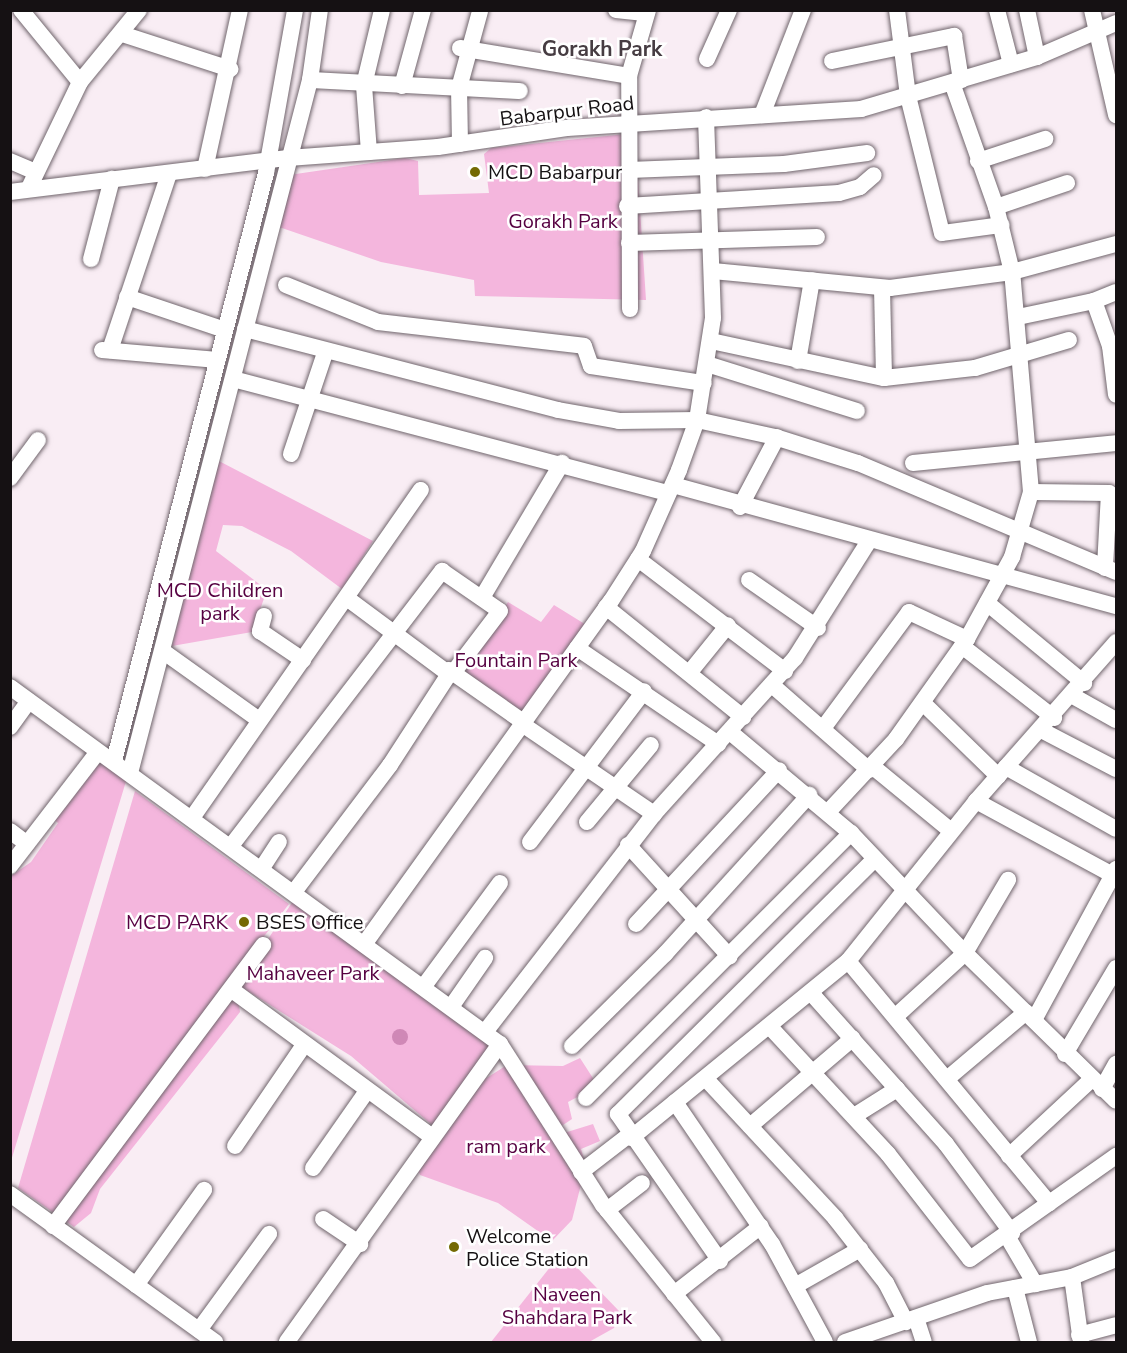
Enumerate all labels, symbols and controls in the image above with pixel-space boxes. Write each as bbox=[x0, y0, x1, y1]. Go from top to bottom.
district label: Gorakh Park bbox=[542, 36, 662, 62]
street label: Babarpur Road bbox=[498, 91, 636, 131]
place label: MCD Babarpur bbox=[488, 160, 622, 184]
marker: MCD Babarpur bbox=[466, 163, 484, 181]
park label: Gorakh Park bbox=[508, 209, 618, 233]
park label: MCD Children park bbox=[157, 578, 283, 625]
park label: Fountain Park bbox=[455, 648, 577, 672]
park label: MCD PARK bbox=[126, 910, 228, 934]
place label: BSES Office bbox=[256, 910, 363, 934]
marker: BSES Office bbox=[237, 915, 251, 929]
park label: Mahaveer Park bbox=[246, 961, 380, 985]
park label: ram park bbox=[466, 1134, 546, 1158]
place label: Welcome Police Station bbox=[466, 1224, 589, 1271]
marker: Welcome Police Station bbox=[447, 1240, 461, 1254]
park label: Naveen Shahdara Park bbox=[502, 1283, 632, 1330]

